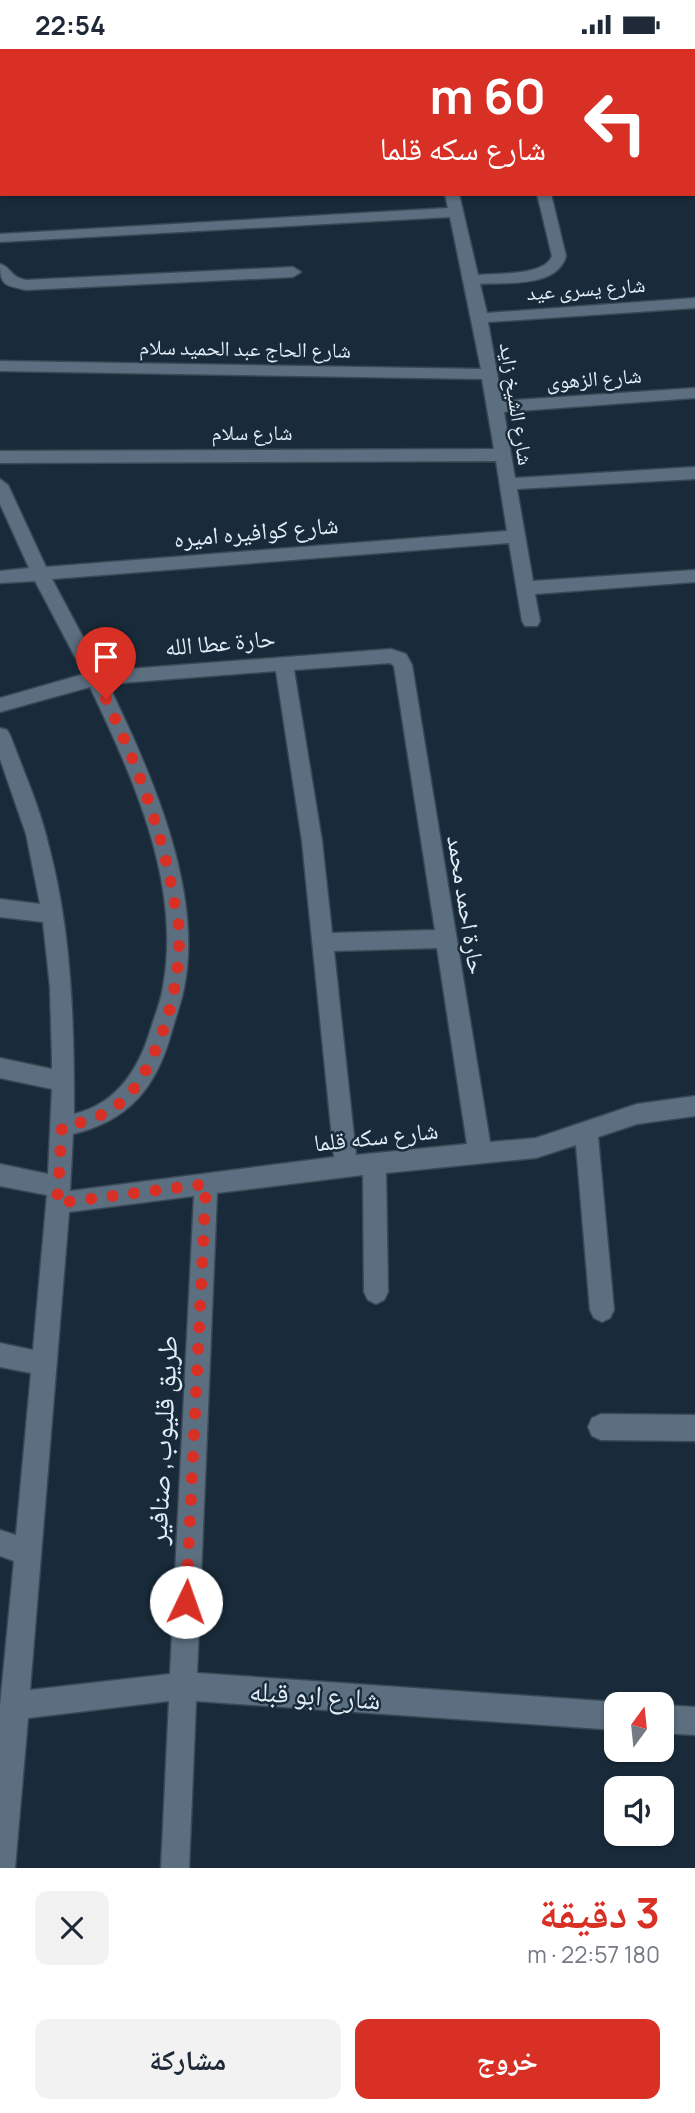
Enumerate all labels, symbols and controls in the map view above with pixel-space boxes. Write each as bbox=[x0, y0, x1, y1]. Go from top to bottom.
text: 22:54 bbox=[35, 7, 106, 43]
text: 60 m bbox=[429, 62, 546, 129]
icon: left bbox=[570, 77, 661, 168]
text: شارع سكه قلما bbox=[380, 126, 546, 170]
street label: شارع يسرى عيد bbox=[526, 270, 646, 306]
street label: شارع الحاج عبد الحميد سلام bbox=[139, 332, 351, 365]
street label: شارع الشيخ زايد bbox=[493, 341, 540, 467]
street label: شارع الزهوى bbox=[545, 361, 643, 395]
street label: شارع سلام bbox=[211, 418, 293, 447]
street label: شارع كوافيره اميره bbox=[172, 507, 340, 554]
street label: حارة عطا الله bbox=[163, 620, 277, 663]
pin bbox=[76, 627, 136, 699]
icon: arrive bbox=[87, 638, 125, 676]
street label: حارة احمد محمد bbox=[440, 833, 495, 977]
street label: شارع سكه قلما bbox=[312, 1113, 440, 1158]
street label: طريق قليوب, صنافير bbox=[136, 1334, 185, 1547]
position arrow bbox=[149, 1565, 223, 1639]
street label: شارع ابو قبله bbox=[248, 1670, 382, 1718]
north arrow bbox=[604, 1692, 674, 1762]
map controls bbox=[604, 1692, 674, 1846]
button: sound bbox=[604, 1776, 674, 1846]
text: 3 دقيقة bbox=[539, 1883, 660, 1941]
button: close bbox=[35, 1891, 109, 1965]
text: 180 m · 22:57 bbox=[527, 1938, 660, 1970]
button: مشاركة bbox=[35, 2019, 341, 2099]
button: خروج bbox=[355, 2019, 660, 2099]

